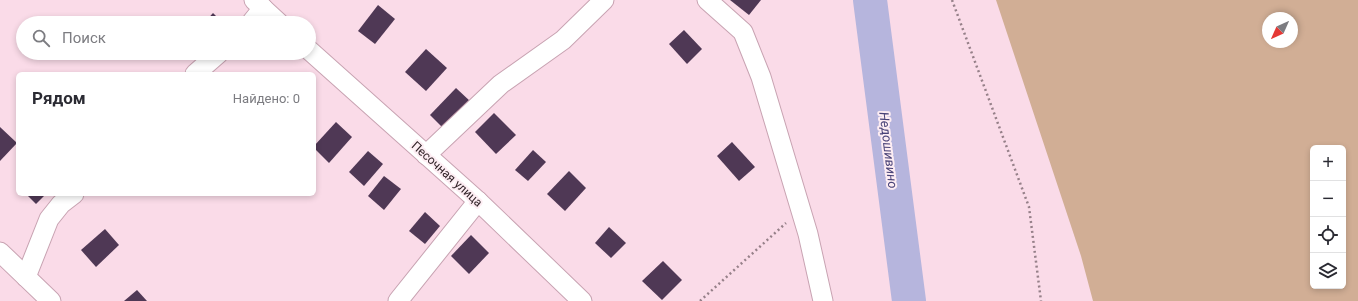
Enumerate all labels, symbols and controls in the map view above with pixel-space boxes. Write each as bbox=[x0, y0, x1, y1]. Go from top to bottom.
north arrow bbox=[1262, 12, 1298, 48]
search box bbox=[16, 16, 316, 60]
icon: search bbox=[30, 27, 52, 49]
text: Поиск bbox=[62, 29, 106, 47]
text: Рядом bbox=[32, 88, 86, 108]
text: Найдено: 0 bbox=[233, 91, 300, 106]
water label: Недошивино bbox=[876, 111, 901, 189]
street label: Песочная улица bbox=[409, 139, 485, 209]
map controls bbox=[1310, 145, 1346, 289]
button: + bbox=[1310, 145, 1346, 181]
button: − bbox=[1310, 181, 1346, 217]
button: locate bbox=[1310, 217, 1346, 253]
button: layers bbox=[1310, 253, 1346, 289]

